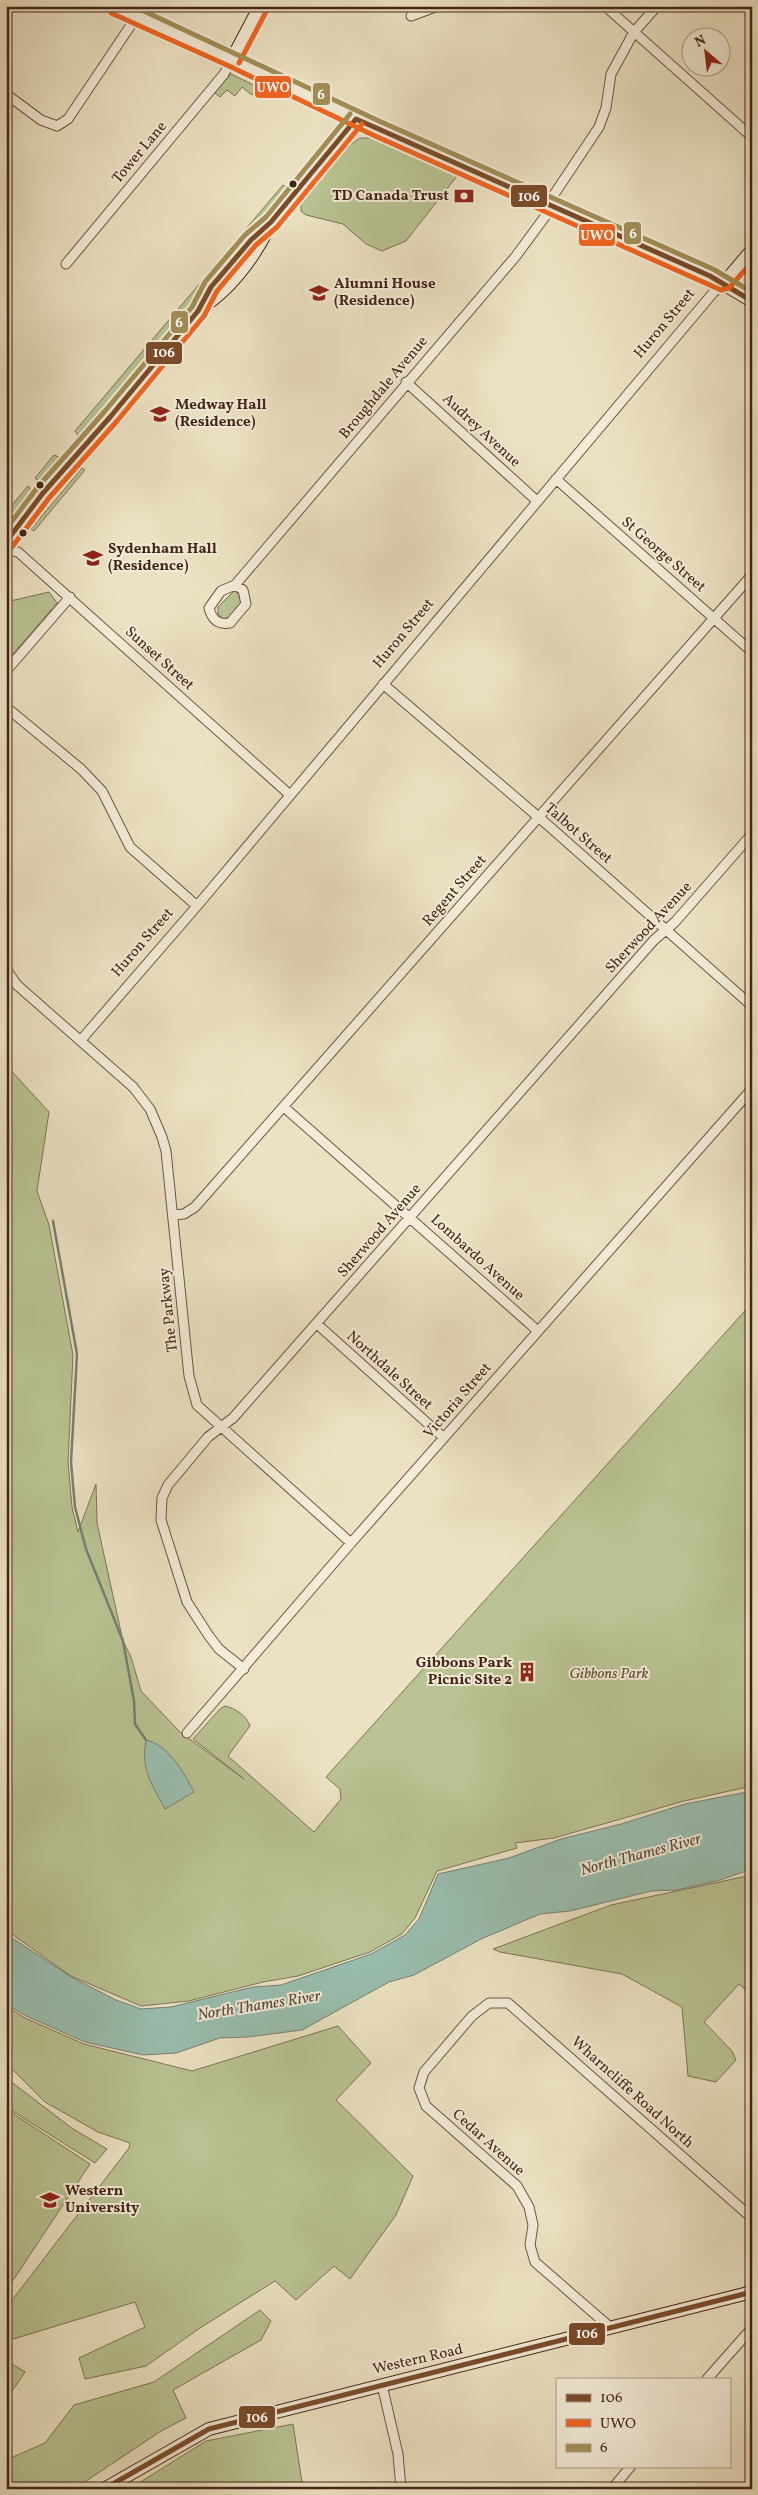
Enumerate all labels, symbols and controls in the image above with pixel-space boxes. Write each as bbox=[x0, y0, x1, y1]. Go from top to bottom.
north arrow bbox=[680, 28, 730, 78]
text: N bbox=[692, 31, 710, 53]
line badge: UWO bbox=[254, 75, 292, 99]
text: UWO bbox=[256, 79, 290, 98]
line badge: 6 bbox=[312, 82, 331, 106]
text: 6 bbox=[317, 86, 325, 105]
street label: Tower Lane bbox=[108, 117, 172, 189]
unlabelled marker bbox=[288, 179, 298, 189]
line badge: 106 bbox=[510, 184, 548, 208]
bank icon: TD Canada Trust bbox=[453, 185, 475, 207]
place label: TD Canada Trust bbox=[332, 186, 449, 207]
text: 106 bbox=[518, 188, 540, 207]
line badge: 6 bbox=[623, 221, 642, 245]
line badge: UWO bbox=[578, 223, 616, 247]
text: 6 bbox=[629, 225, 637, 244]
text: UWO bbox=[580, 227, 614, 246]
place label: Alumni House (Residence) bbox=[334, 274, 436, 312]
school or university icon: Alumni House (Residence) bbox=[308, 282, 330, 304]
street label: Huron Street bbox=[630, 285, 700, 363]
line badge: 6 bbox=[170, 310, 189, 334]
text: 6 bbox=[175, 314, 183, 333]
street label: Broughdale Avenue bbox=[335, 332, 433, 444]
line badge: 106 bbox=[145, 341, 183, 365]
text: 106 bbox=[153, 344, 175, 363]
street label: Audrey Avenue bbox=[437, 389, 525, 473]
place label: Medway Hall (Residence) bbox=[175, 395, 267, 433]
school or university icon: Medway Hall (Residence) bbox=[149, 403, 171, 425]
unlabelled marker bbox=[35, 480, 45, 490]
street label: St George Street bbox=[616, 512, 710, 598]
unlabelled marker bbox=[18, 528, 28, 538]
place label: Sydenham Hall (Residence) bbox=[108, 539, 217, 577]
school or university icon: Sydenham Hall (Residence) bbox=[82, 547, 104, 569]
street label: Huron Street bbox=[369, 595, 439, 673]
street label: Sunset Street bbox=[120, 622, 198, 696]
street label: Talbot Street bbox=[540, 799, 616, 869]
street label: Regent Street bbox=[418, 851, 492, 931]
street label: Sherwood Avenue bbox=[601, 877, 697, 979]
street label: Huron Street bbox=[107, 904, 179, 982]
street label: Sherwood Avenue bbox=[333, 1179, 427, 1283]
street label: Lombardo Avenue bbox=[425, 1210, 529, 1306]
street label: The Parkway bbox=[154, 1267, 184, 1353]
street label: Northdale Street bbox=[341, 1327, 437, 1415]
street label: Victoria Street bbox=[419, 1358, 497, 1444]
place label: Gibbons Park Picnic Site 2 bbox=[416, 1653, 512, 1691]
building icon: Gibbons Park Picnic Site 2 bbox=[516, 1661, 538, 1683]
park label: Gibbons Park bbox=[570, 1664, 649, 1685]
water label: North Thames River bbox=[578, 1828, 705, 1882]
water label: North Thames River bbox=[196, 1985, 323, 2027]
street label: Wharncliffe Road North bbox=[566, 2032, 698, 2154]
street label: Cedar Avenue bbox=[447, 2105, 529, 2181]
place label: Western University bbox=[65, 2181, 140, 2219]
school or university icon: Western University bbox=[39, 2189, 61, 2211]
line badge: 106 bbox=[568, 2322, 606, 2346]
text: 106 bbox=[576, 2325, 598, 2344]
street label: Western Road bbox=[371, 2339, 465, 2381]
legend bbox=[556, 2378, 730, 2468]
text: 106 bbox=[600, 2388, 623, 2409]
line badge: 106 bbox=[238, 2405, 276, 2429]
text: 106 bbox=[246, 2409, 268, 2428]
text: UWO bbox=[600, 2414, 636, 2435]
text: 6 bbox=[600, 2438, 608, 2459]

